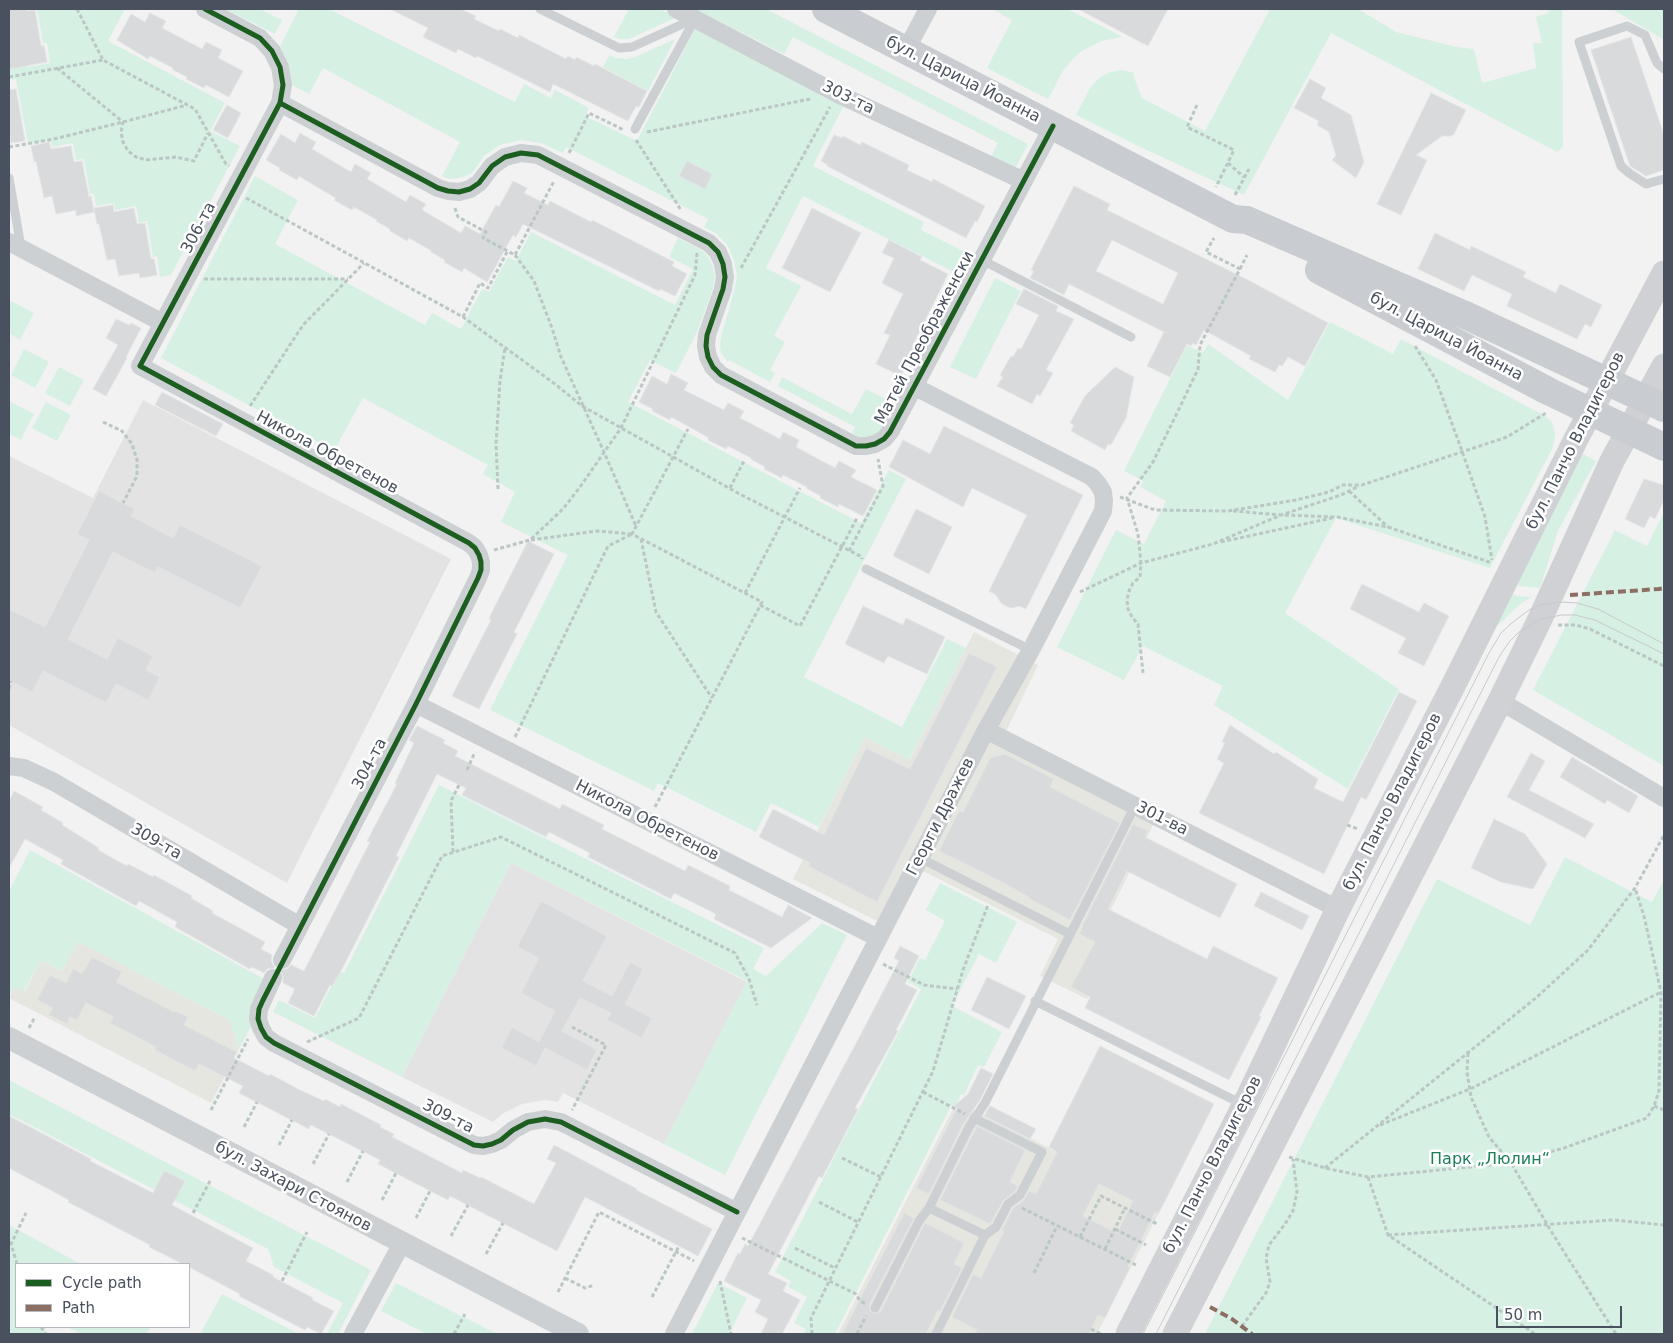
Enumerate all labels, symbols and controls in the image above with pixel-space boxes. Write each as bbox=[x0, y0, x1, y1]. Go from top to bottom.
street label: бул. Царица Йоанна bbox=[883, 33, 1043, 127]
street label: 303-та bbox=[819, 77, 877, 119]
street label: 306-та bbox=[178, 199, 220, 257]
street label: Матей Преображенски bbox=[871, 248, 979, 428]
street label: бул. Царица Йоанна bbox=[1366, 288, 1526, 386]
street label: бул. Панчо Владигеров bbox=[1523, 349, 1629, 533]
street label: Никола Обретенов bbox=[253, 407, 401, 499]
street label: бул. Панчо Владигеров bbox=[1340, 710, 1446, 894]
street label: 304-та bbox=[349, 735, 391, 793]
street label: Георги Дражев bbox=[903, 755, 979, 879]
street label: Никола Обретенов bbox=[572, 777, 722, 865]
street label: 301-ва bbox=[1133, 798, 1191, 840]
street label: 309-та bbox=[127, 820, 185, 864]
street label: бул. Панчо Владигеров bbox=[1160, 1073, 1266, 1257]
street label: 309-та bbox=[419, 1096, 477, 1138]
street label: бул. Захари Стоянов bbox=[212, 1138, 374, 1236]
park label: Парк „Люлин“ bbox=[1430, 1150, 1550, 1170]
legend bbox=[15, 1263, 190, 1328]
text: Cycle path bbox=[62, 1274, 142, 1292]
scale bar bbox=[1498, 1296, 1624, 1328]
text: Path bbox=[62, 1299, 95, 1317]
text: 50 m bbox=[1504, 1306, 1542, 1324]

